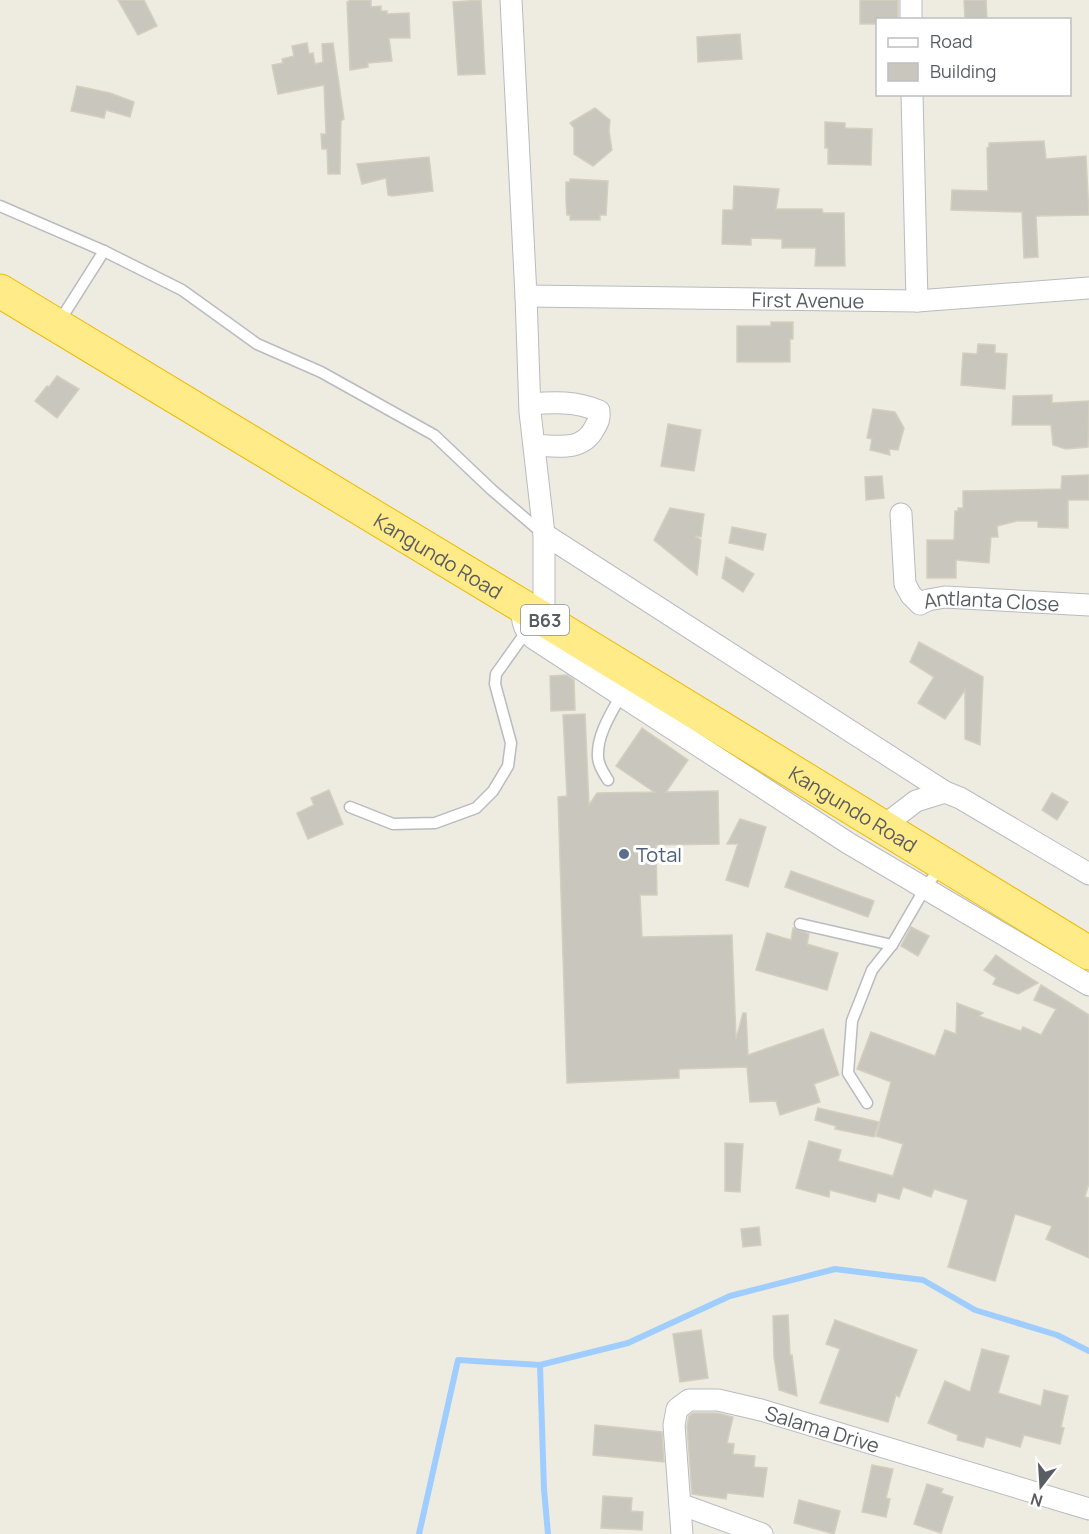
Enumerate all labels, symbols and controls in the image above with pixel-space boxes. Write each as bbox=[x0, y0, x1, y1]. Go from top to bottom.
legend bbox=[876, 18, 1071, 96]
text: Road bbox=[930, 29, 973, 53]
text: Building bbox=[930, 59, 996, 83]
street label: First Avenue bbox=[752, 285, 864, 314]
street label: Kangundo Road bbox=[369, 506, 508, 605]
street label: Antlanta Close bbox=[921, 583, 1060, 617]
road number: B63 bbox=[521, 605, 569, 635]
street label: Kangundo Road bbox=[784, 759, 922, 858]
place label: Total bbox=[636, 841, 682, 868]
marker: Total bbox=[617, 847, 631, 861]
street label: Salama Drive bbox=[762, 1399, 883, 1459]
north arrow bbox=[1011, 1456, 1071, 1516]
text: N bbox=[1028, 1488, 1045, 1513]

